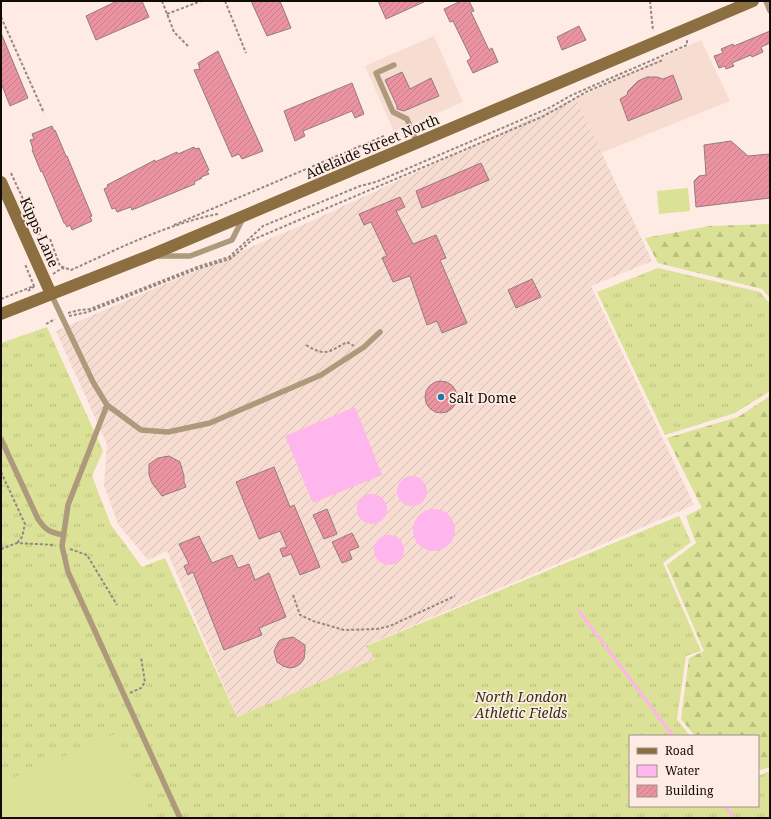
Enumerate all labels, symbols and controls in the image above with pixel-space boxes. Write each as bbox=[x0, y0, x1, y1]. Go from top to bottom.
street label: Adelaide Street North bbox=[302, 109, 442, 183]
street label: Kipps Lane bbox=[16, 194, 64, 270]
place label: Salt Dome bbox=[449, 388, 516, 407]
marker: Salt Dome bbox=[436, 392, 446, 402]
park label: North London Athletic Fields bbox=[474, 687, 568, 722]
legend bbox=[629, 735, 759, 807]
text: Road bbox=[665, 742, 695, 759]
text: Water bbox=[665, 762, 700, 779]
text: Building bbox=[665, 782, 714, 799]

